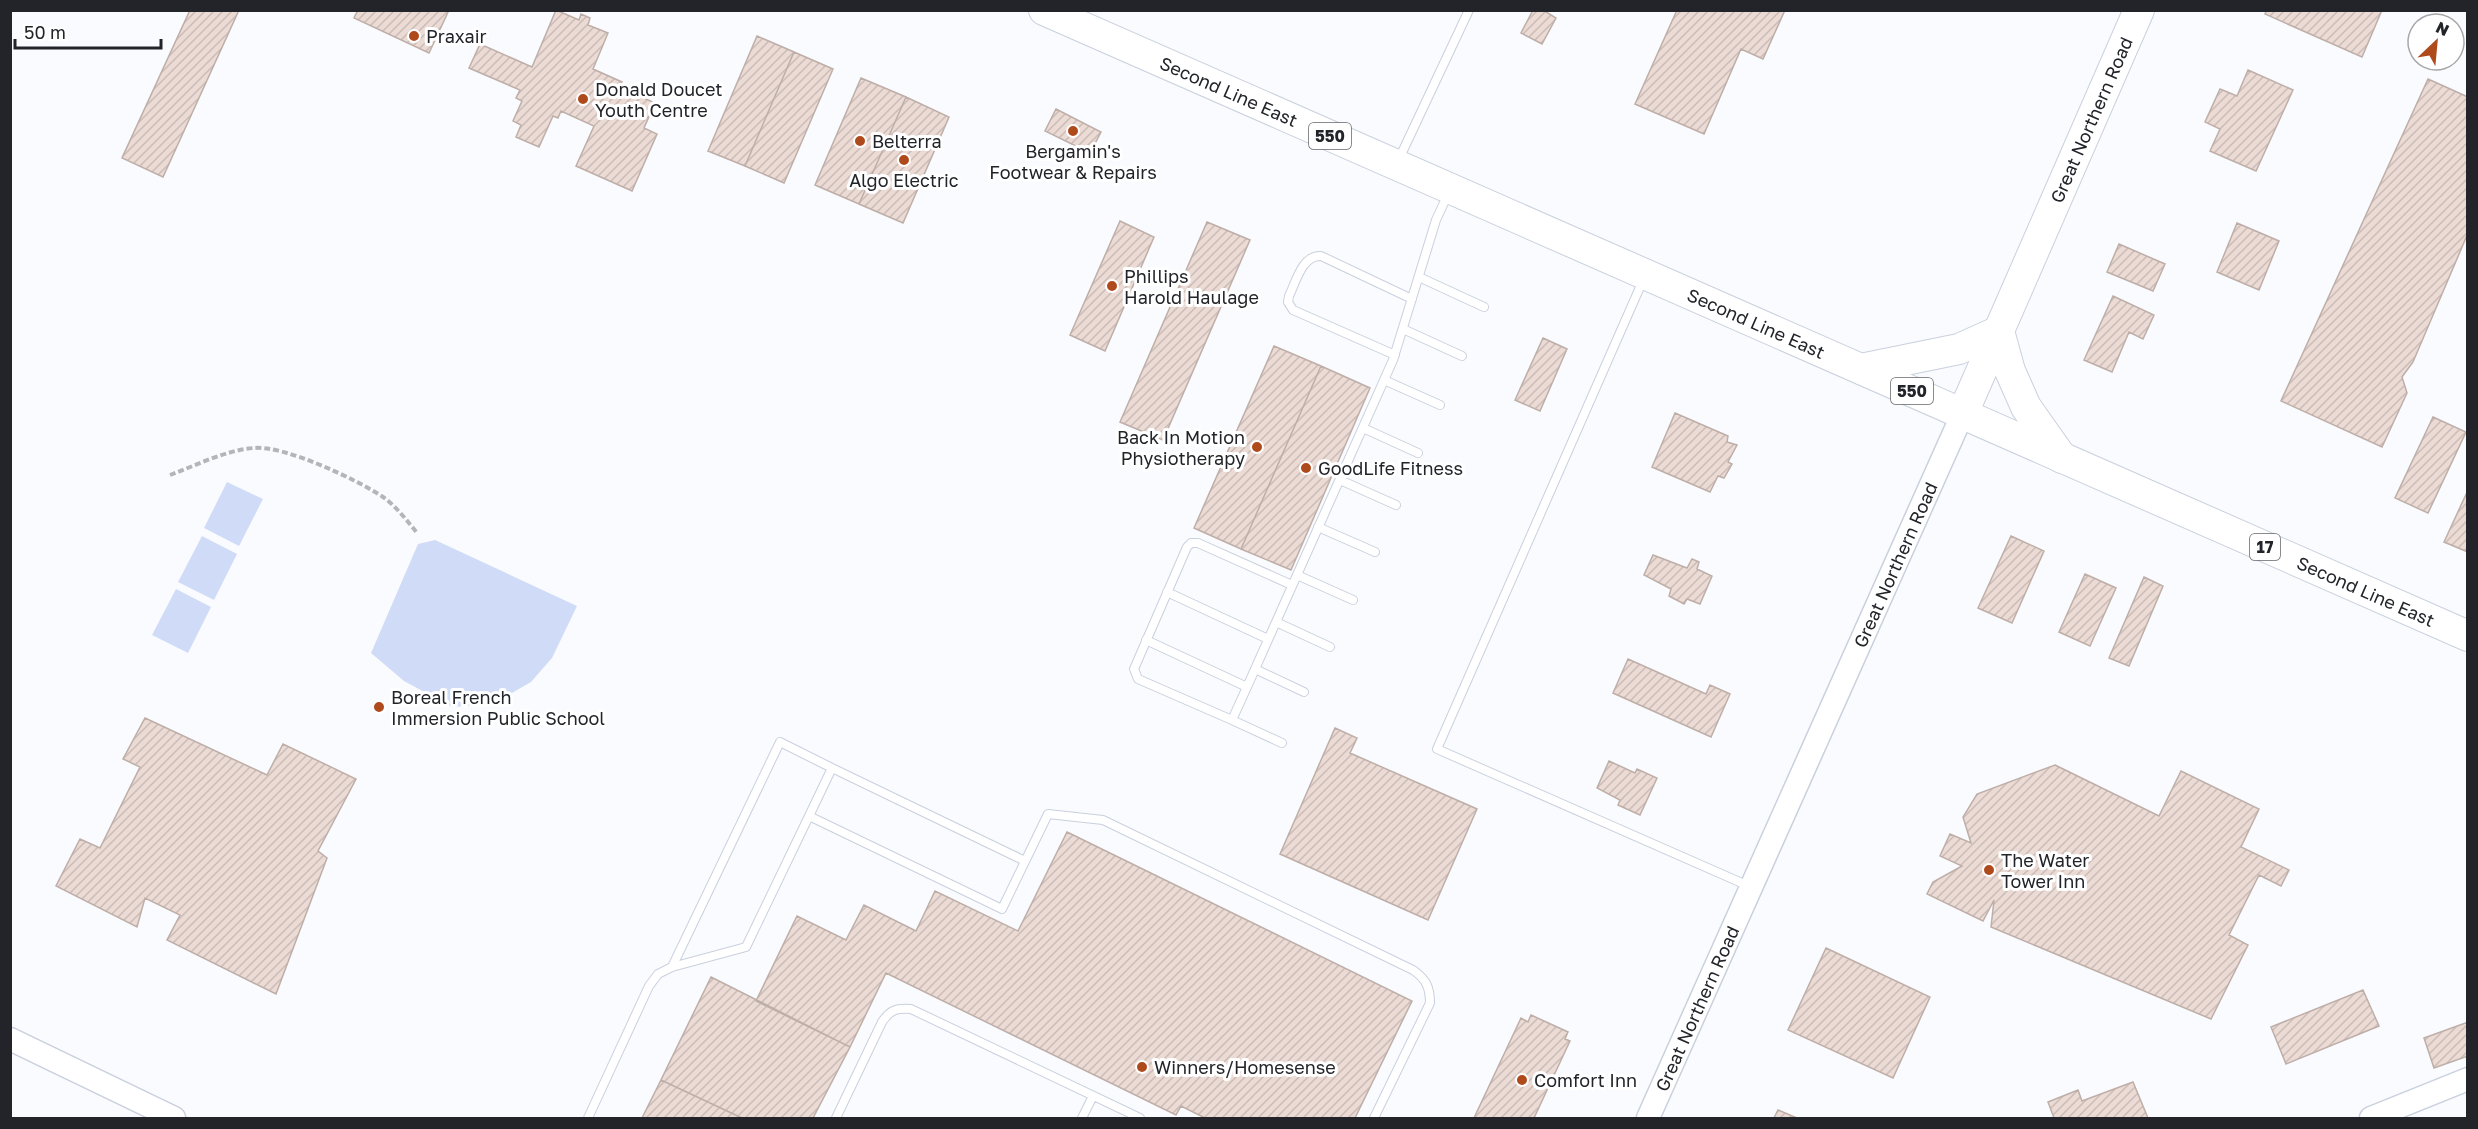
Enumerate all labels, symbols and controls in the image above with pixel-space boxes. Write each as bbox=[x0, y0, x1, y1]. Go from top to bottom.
scale bar bbox=[15, 12, 160, 50]
north arrow bbox=[2406, 12, 2466, 72]
text: N bbox=[2433, 17, 2452, 40]
text: 50 m bbox=[24, 21, 66, 43]
place label: Praxair bbox=[426, 25, 487, 47]
marker: Praxair bbox=[407, 29, 421, 43]
street label: Great Northern Road bbox=[2045, 33, 2137, 206]
street label: Second Line East bbox=[1157, 51, 1301, 131]
place label: Donald Doucet Youth Centre bbox=[595, 78, 723, 121]
marker: Donald Doucet Youth Centre bbox=[576, 92, 590, 106]
road number: 550 bbox=[1309, 123, 1351, 149]
marker: Bergamin's Footwear & Repairs bbox=[1066, 124, 1080, 138]
place label: Belterra bbox=[872, 130, 942, 152]
marker: Belterra bbox=[853, 134, 867, 148]
place label: Bergamin's Footwear & Repairs bbox=[989, 140, 1157, 183]
marker: Algo Electric bbox=[897, 153, 911, 167]
place label: Algo Electric bbox=[849, 169, 959, 191]
place label: Phillips Harold Haulage bbox=[1124, 265, 1259, 308]
marker: Phillips Harold Haulage bbox=[1105, 279, 1119, 293]
street label: Second Line East bbox=[1684, 283, 1828, 363]
road number: 550 bbox=[1891, 378, 1933, 404]
place label: Back In Motion Physiotherapy bbox=[1117, 426, 1245, 469]
marker: Back In Motion Physiotherapy bbox=[1250, 440, 1264, 454]
place label: GoodLife Fitness bbox=[1318, 457, 1463, 479]
marker: GoodLife Fitness bbox=[1299, 461, 1313, 475]
street label: Great Northern Road bbox=[1849, 478, 1942, 651]
road number: 17 bbox=[2250, 534, 2280, 560]
street label: Second Line East bbox=[2294, 551, 2438, 631]
place label: Boreal French Immersion Public School bbox=[391, 686, 605, 729]
marker: Boreal French Immersion Public School bbox=[372, 700, 386, 714]
place label: The Water Tower Inn bbox=[2001, 849, 2089, 892]
marker: The Water Tower Inn bbox=[1982, 863, 1996, 877]
street label: Great Northern Road bbox=[1650, 922, 1744, 1095]
place label: Winners/Homesense bbox=[1154, 1056, 1336, 1078]
marker: Winners/Homesense bbox=[1135, 1060, 1149, 1074]
place label: Comfort Inn bbox=[1534, 1069, 1637, 1091]
marker: Comfort Inn bbox=[1515, 1073, 1529, 1087]

